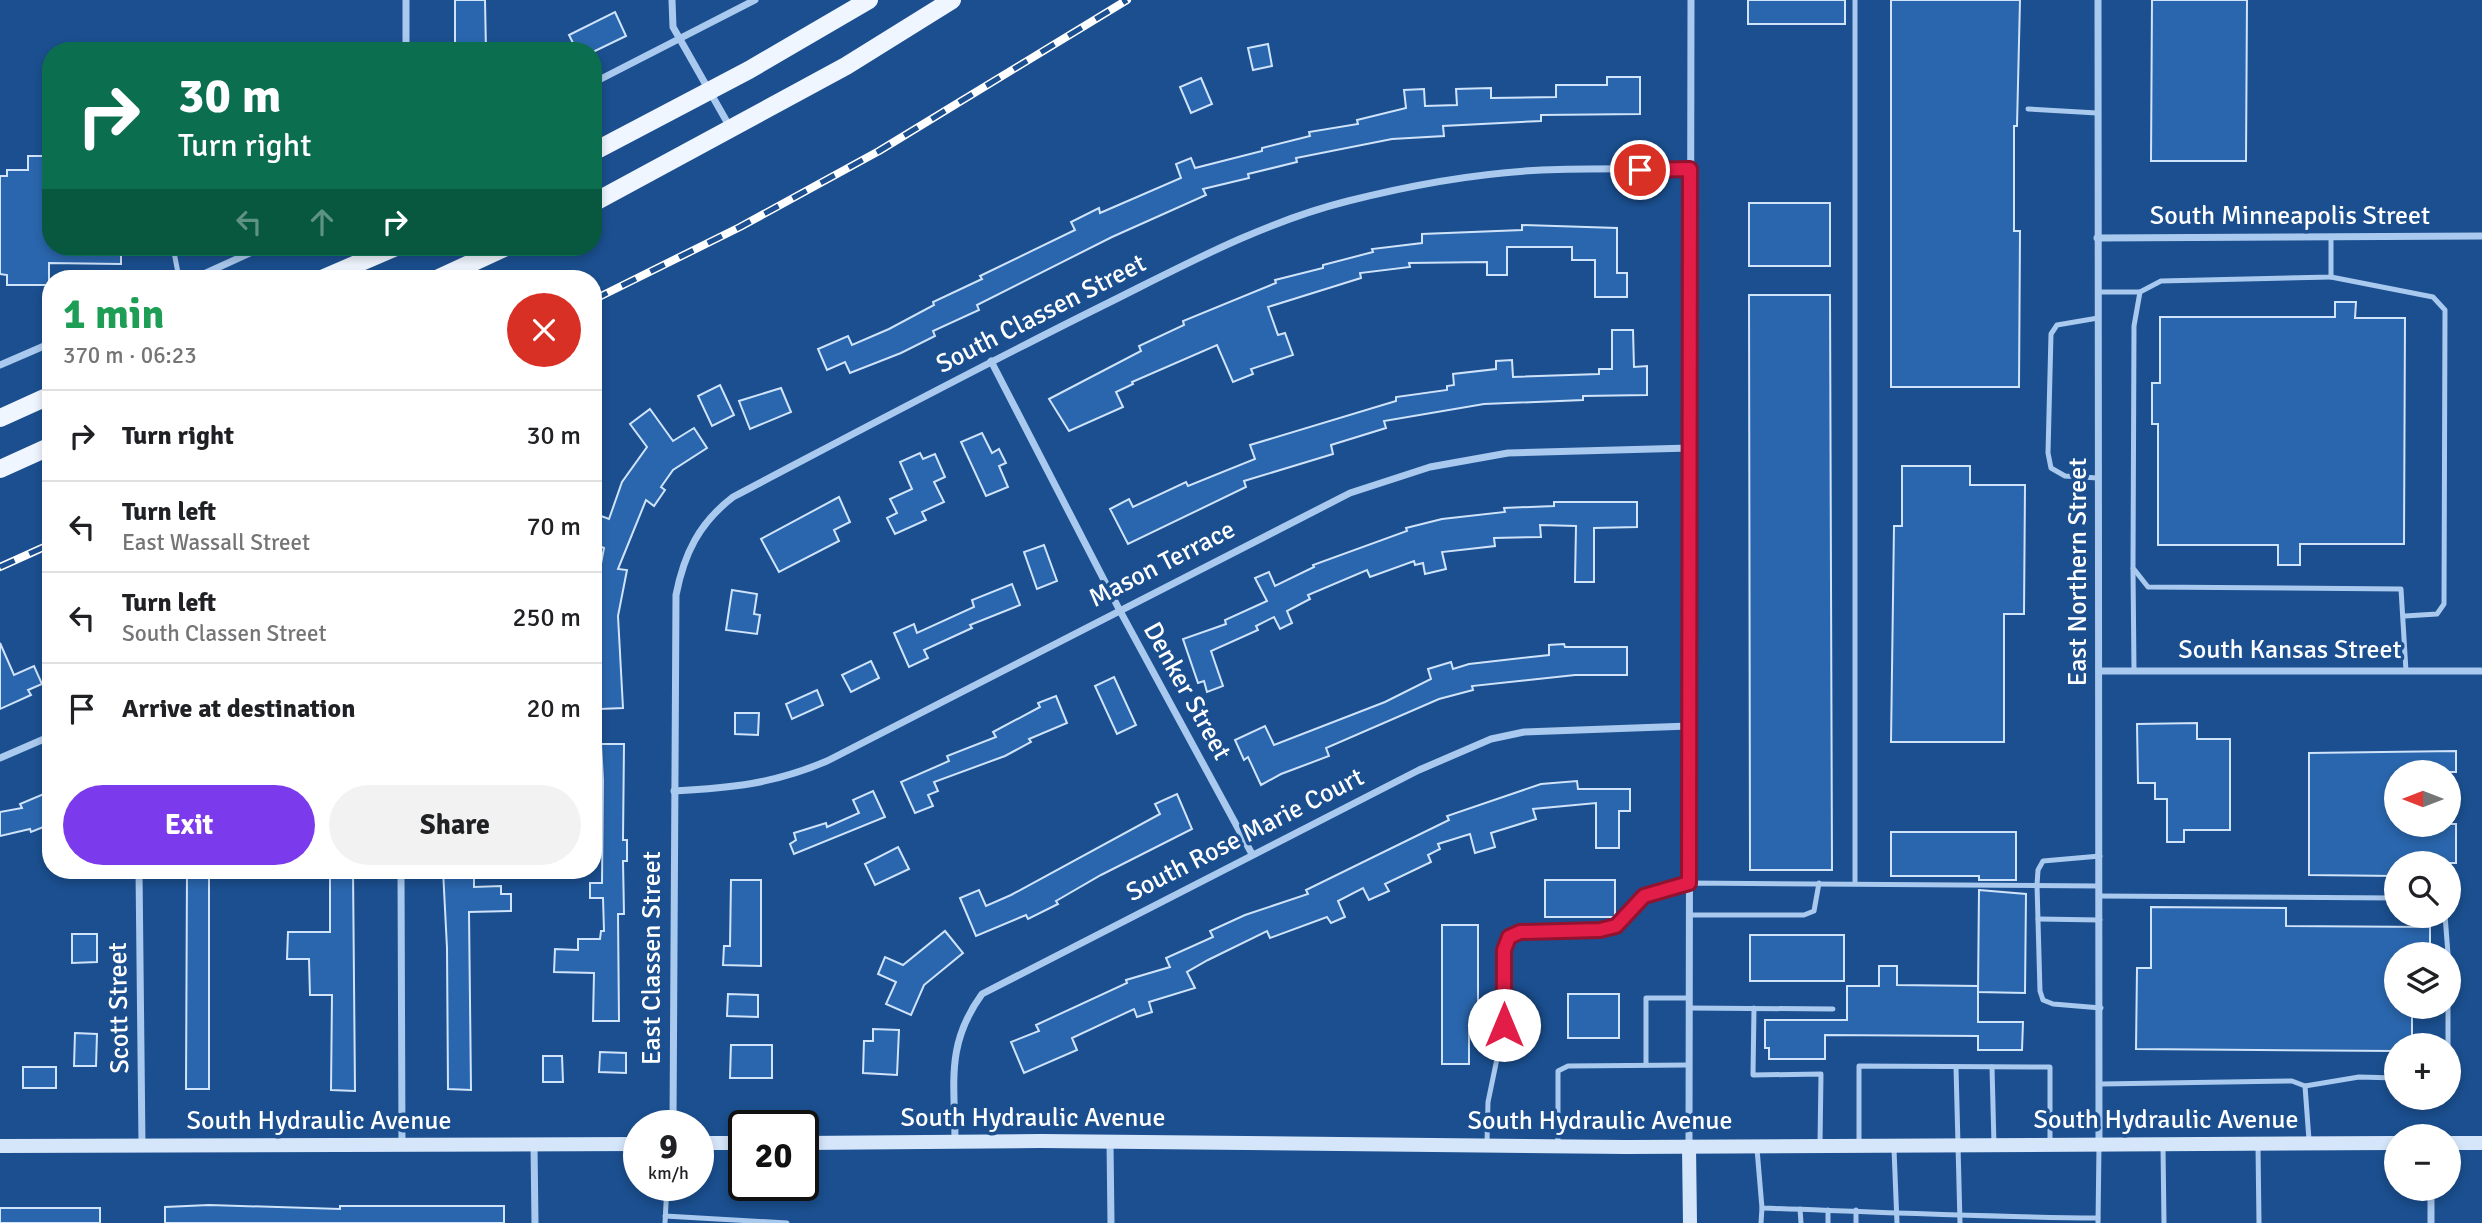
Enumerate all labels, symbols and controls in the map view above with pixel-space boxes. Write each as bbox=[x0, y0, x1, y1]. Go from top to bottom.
text: 30 m bbox=[178, 66, 281, 126]
icon: right bbox=[63, 70, 154, 161]
text: Turn right bbox=[178, 126, 311, 165]
pin bbox=[1610, 140, 1670, 200]
icon: arrive bbox=[1621, 151, 1659, 189]
street label: South Minneapolis Street bbox=[2150, 200, 2430, 232]
icon: left bbox=[230, 203, 268, 241]
icon: ahead bbox=[303, 203, 341, 241]
icon: right bbox=[376, 203, 414, 241]
street label: South Classen Street bbox=[931, 247, 1151, 381]
text: 1 min bbox=[63, 289, 164, 340]
button: close bbox=[507, 293, 581, 367]
text: 370 m · 06:23 bbox=[63, 341, 197, 370]
icon: right bbox=[63, 417, 101, 455]
text: Turn right bbox=[122, 420, 234, 452]
text: 30 m bbox=[526, 420, 581, 452]
street label: East Northern Street bbox=[2062, 458, 2094, 686]
text: Turn left bbox=[122, 496, 216, 528]
icon: left bbox=[63, 508, 101, 546]
text: 70 m bbox=[526, 511, 581, 543]
street label: Mason Terrace bbox=[1084, 513, 1240, 615]
text: East Wassall Street bbox=[122, 528, 310, 557]
text: Turn left bbox=[122, 587, 216, 619]
icon: left bbox=[63, 599, 101, 637]
text: 250 m bbox=[512, 602, 581, 634]
street label: Denker Street bbox=[1136, 616, 1238, 766]
text: South Classen Street bbox=[122, 619, 326, 648]
street label: South Kansas Street bbox=[2178, 634, 2402, 666]
icon: arrive bbox=[63, 690, 101, 728]
text: Arrive at destination bbox=[122, 693, 355, 725]
text: 20 m bbox=[526, 693, 581, 725]
north arrow bbox=[2384, 760, 2460, 836]
map controls bbox=[2384, 760, 2461, 1201]
street label: South Rose Marie Court bbox=[1121, 761, 1369, 909]
button: Exit bbox=[63, 785, 315, 865]
button: Share bbox=[329, 785, 581, 865]
street label: East Classen Street bbox=[636, 851, 668, 1065]
button: search bbox=[2384, 851, 2461, 928]
street label: Scott Street bbox=[102, 942, 136, 1074]
button: layers bbox=[2384, 942, 2461, 1019]
position arrow bbox=[1467, 988, 1541, 1062]
button: + bbox=[2384, 1033, 2461, 1110]
street label: South Hydraulic Avenue bbox=[900, 1102, 1166, 1134]
street label: South Hydraulic Avenue bbox=[2033, 1104, 2299, 1136]
street label: South Hydraulic Avenue bbox=[186, 1105, 452, 1137]
street label: South Hydraulic Avenue bbox=[1467, 1105, 1733, 1137]
speed limit sign: 20 bbox=[728, 1110, 819, 1201]
button: − bbox=[2384, 1124, 2461, 1201]
text: 9 bbox=[659, 1125, 678, 1168]
text: km/h bbox=[648, 1162, 689, 1184]

